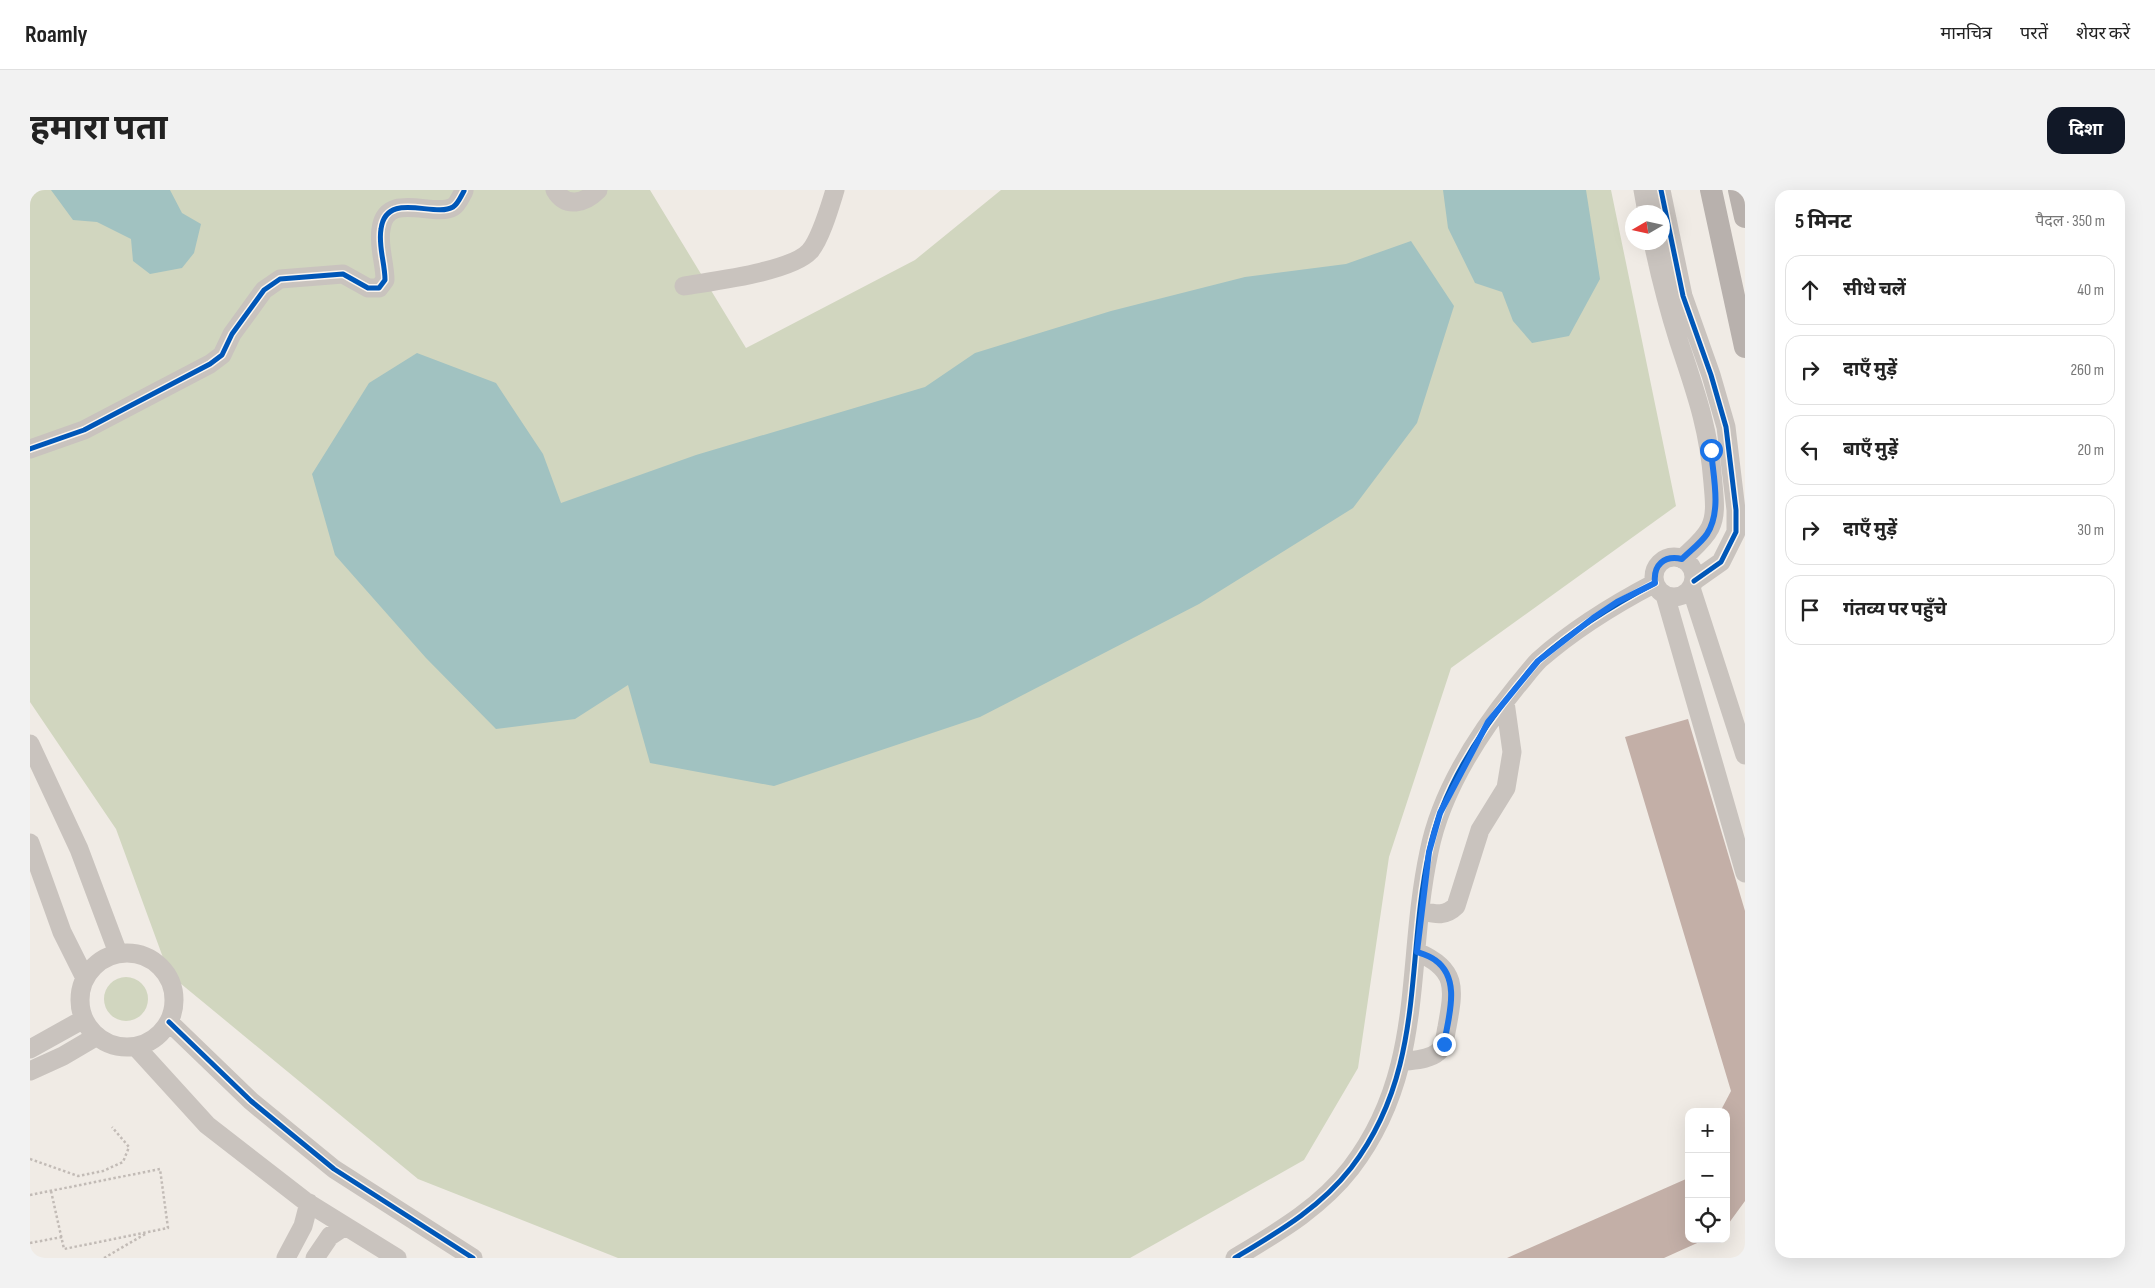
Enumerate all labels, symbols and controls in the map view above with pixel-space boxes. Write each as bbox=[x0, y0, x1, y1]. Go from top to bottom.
text: Roamly bbox=[25, 20, 88, 49]
text: मानचित्र bbox=[1941, 23, 1992, 44]
text: परतें bbox=[2020, 23, 2048, 44]
text: शेयर करें bbox=[2076, 23, 2130, 44]
text: हमारा पता bbox=[30, 107, 168, 150]
button: दिशा bbox=[2047, 107, 2125, 154]
north arrow bbox=[1625, 205, 1670, 250]
text: 5 मिनट bbox=[1795, 209, 1852, 234]
text: पैदल · 350 m bbox=[2035, 212, 2105, 231]
icon: ahead bbox=[1796, 276, 1824, 304]
text: सीधे चलें bbox=[1843, 278, 1906, 301]
text: 40 m bbox=[2077, 281, 2104, 300]
icon: right bbox=[1796, 356, 1824, 384]
text: दाएँ मुड़ें bbox=[1843, 358, 1897, 381]
text: 260 m bbox=[2070, 361, 2104, 380]
icon: left bbox=[1796, 436, 1824, 464]
text: बाएँ मुड़ें bbox=[1843, 438, 1898, 461]
route start bbox=[1700, 439, 1723, 462]
text: 20 m bbox=[2077, 441, 2104, 460]
icon: right bbox=[1796, 516, 1824, 544]
text: दाएँ मुड़ें bbox=[1843, 518, 1897, 541]
text: 30 m bbox=[2077, 521, 2104, 540]
icon: arrive bbox=[1796, 596, 1824, 624]
text: गंतव्य पर पहुँचे bbox=[1843, 598, 1947, 621]
route end bbox=[1433, 1033, 1456, 1056]
map controls bbox=[1685, 1108, 1730, 1243]
button: + bbox=[1685, 1108, 1730, 1153]
button: − bbox=[1685, 1153, 1730, 1198]
button: locate bbox=[1685, 1198, 1730, 1243]

